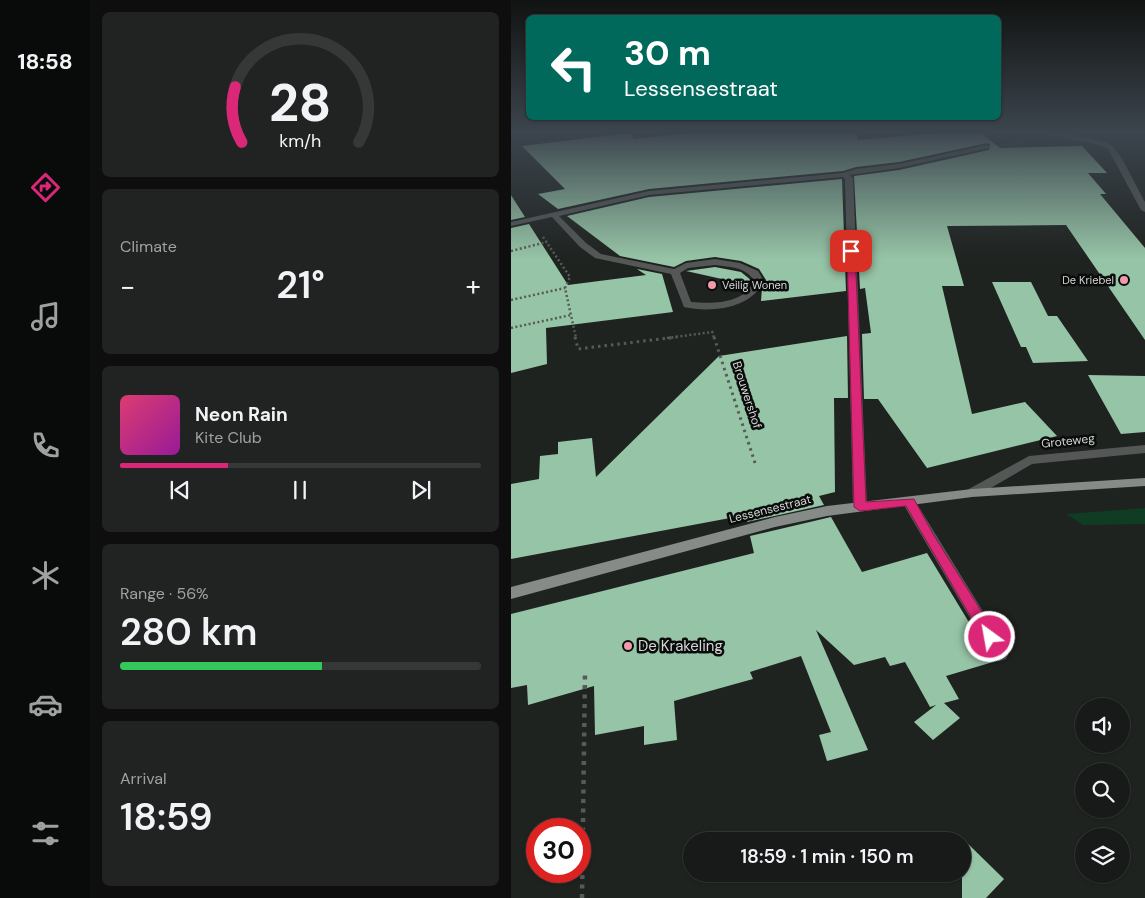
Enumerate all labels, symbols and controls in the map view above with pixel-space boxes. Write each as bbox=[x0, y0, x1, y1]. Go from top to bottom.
text: 30 m bbox=[624, 30, 711, 76]
icon: left bbox=[541, 35, 606, 100]
text: 18:58 bbox=[17, 47, 73, 76]
text: 28 bbox=[269, 69, 332, 137]
text: Lessensestraat bbox=[624, 74, 778, 103]
text: km/h bbox=[279, 129, 322, 153]
icon: directions bbox=[28, 170, 63, 205]
pin bbox=[830, 230, 872, 272]
text: Climate bbox=[120, 236, 177, 257]
icon: arrive bbox=[837, 237, 865, 265]
text: 21° bbox=[276, 260, 325, 310]
text: − bbox=[120, 268, 135, 305]
text: + bbox=[466, 268, 481, 305]
place label: De Kriebel bbox=[1062, 273, 1114, 287]
marker: De Kriebel bbox=[1118, 274, 1130, 286]
place label: Veilig Wonen bbox=[722, 278, 787, 292]
marker: Veilig Wonen bbox=[706, 279, 718, 291]
icon: music bbox=[28, 299, 63, 334]
street label: Brouwershof bbox=[729, 359, 765, 431]
text: Neon Rain bbox=[195, 402, 288, 427]
text: Kite Club bbox=[195, 427, 262, 448]
icon: phone bbox=[28, 428, 63, 463]
street label: Groteweg bbox=[1040, 430, 1096, 452]
icon: previous bbox=[166, 476, 194, 504]
icon: pause bbox=[286, 476, 314, 504]
icon: next bbox=[407, 476, 435, 504]
street label: Lessensestraat bbox=[727, 491, 813, 527]
icon: climate bbox=[28, 558, 63, 593]
text: Range · 56% bbox=[120, 583, 209, 604]
text: 280 km bbox=[120, 607, 257, 657]
position arrow bbox=[963, 610, 1015, 662]
place label: De Krakeling bbox=[638, 636, 723, 656]
marker: De Krakeling bbox=[622, 640, 634, 652]
icon: car bbox=[28, 687, 63, 722]
map controls bbox=[1075, 698, 1130, 883]
button: sound bbox=[1075, 698, 1130, 753]
button: search bbox=[1075, 763, 1130, 818]
text: Arrival bbox=[120, 768, 167, 789]
text: 18:59 bbox=[120, 792, 213, 842]
icon: filters bbox=[28, 816, 63, 851]
speed limit sign: 30 bbox=[526, 818, 591, 883]
button: layers bbox=[1075, 828, 1130, 883]
text: 18:59 · 1 min · 150 m bbox=[740, 844, 914, 869]

